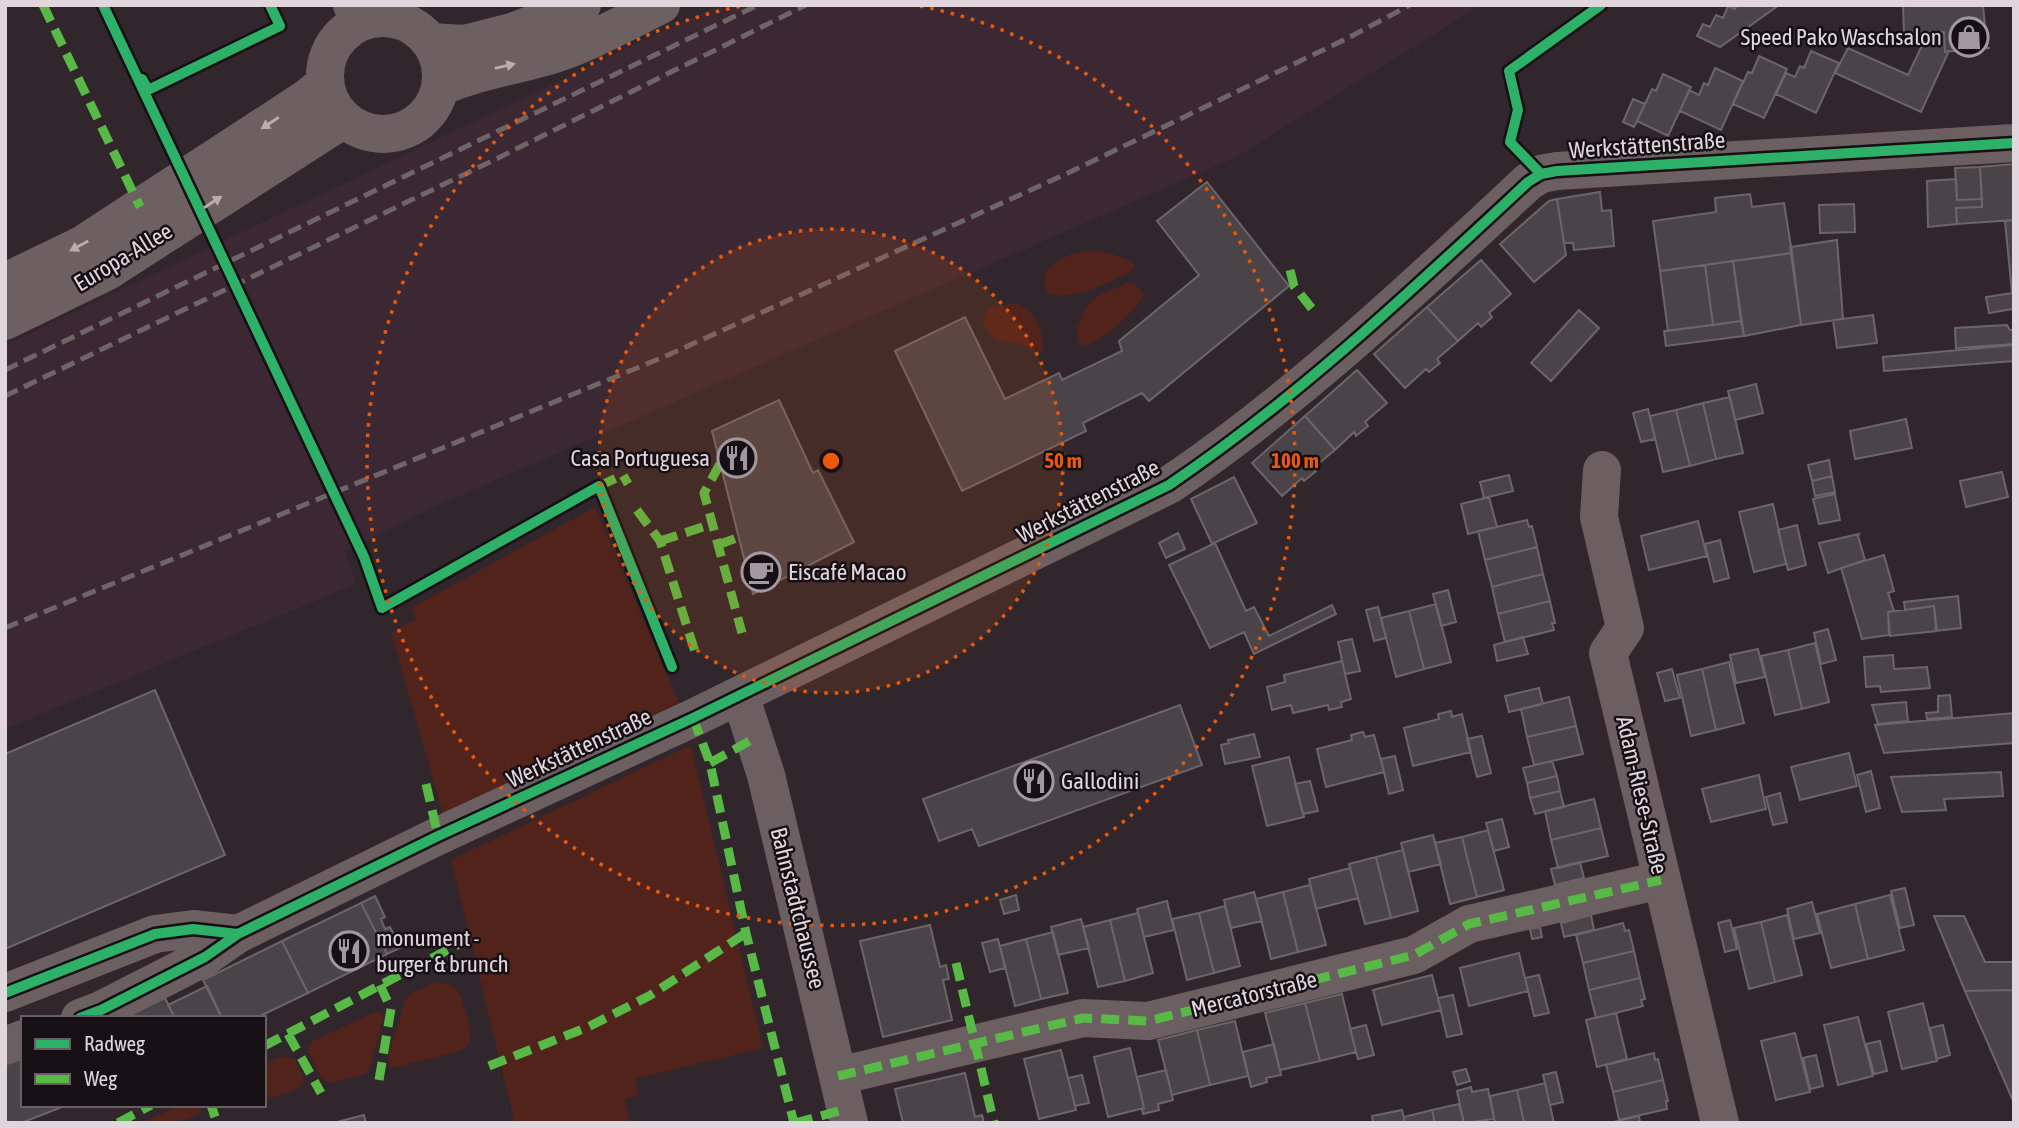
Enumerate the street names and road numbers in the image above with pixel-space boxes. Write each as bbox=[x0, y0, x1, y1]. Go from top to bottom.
street label: Werkstättenstraße bbox=[1568, 127, 1726, 163]
street label: Europa-Allee bbox=[69, 218, 177, 296]
street label: Werkstättenstraße bbox=[1012, 454, 1164, 548]
street label: Werkstättenstraße bbox=[503, 703, 655, 793]
street label: Adam-Riese-Straße bbox=[1611, 714, 1673, 876]
street label: Bahnstadtchaussee bbox=[765, 825, 831, 991]
street label: Mercatorstraße bbox=[1188, 966, 1320, 1022]

